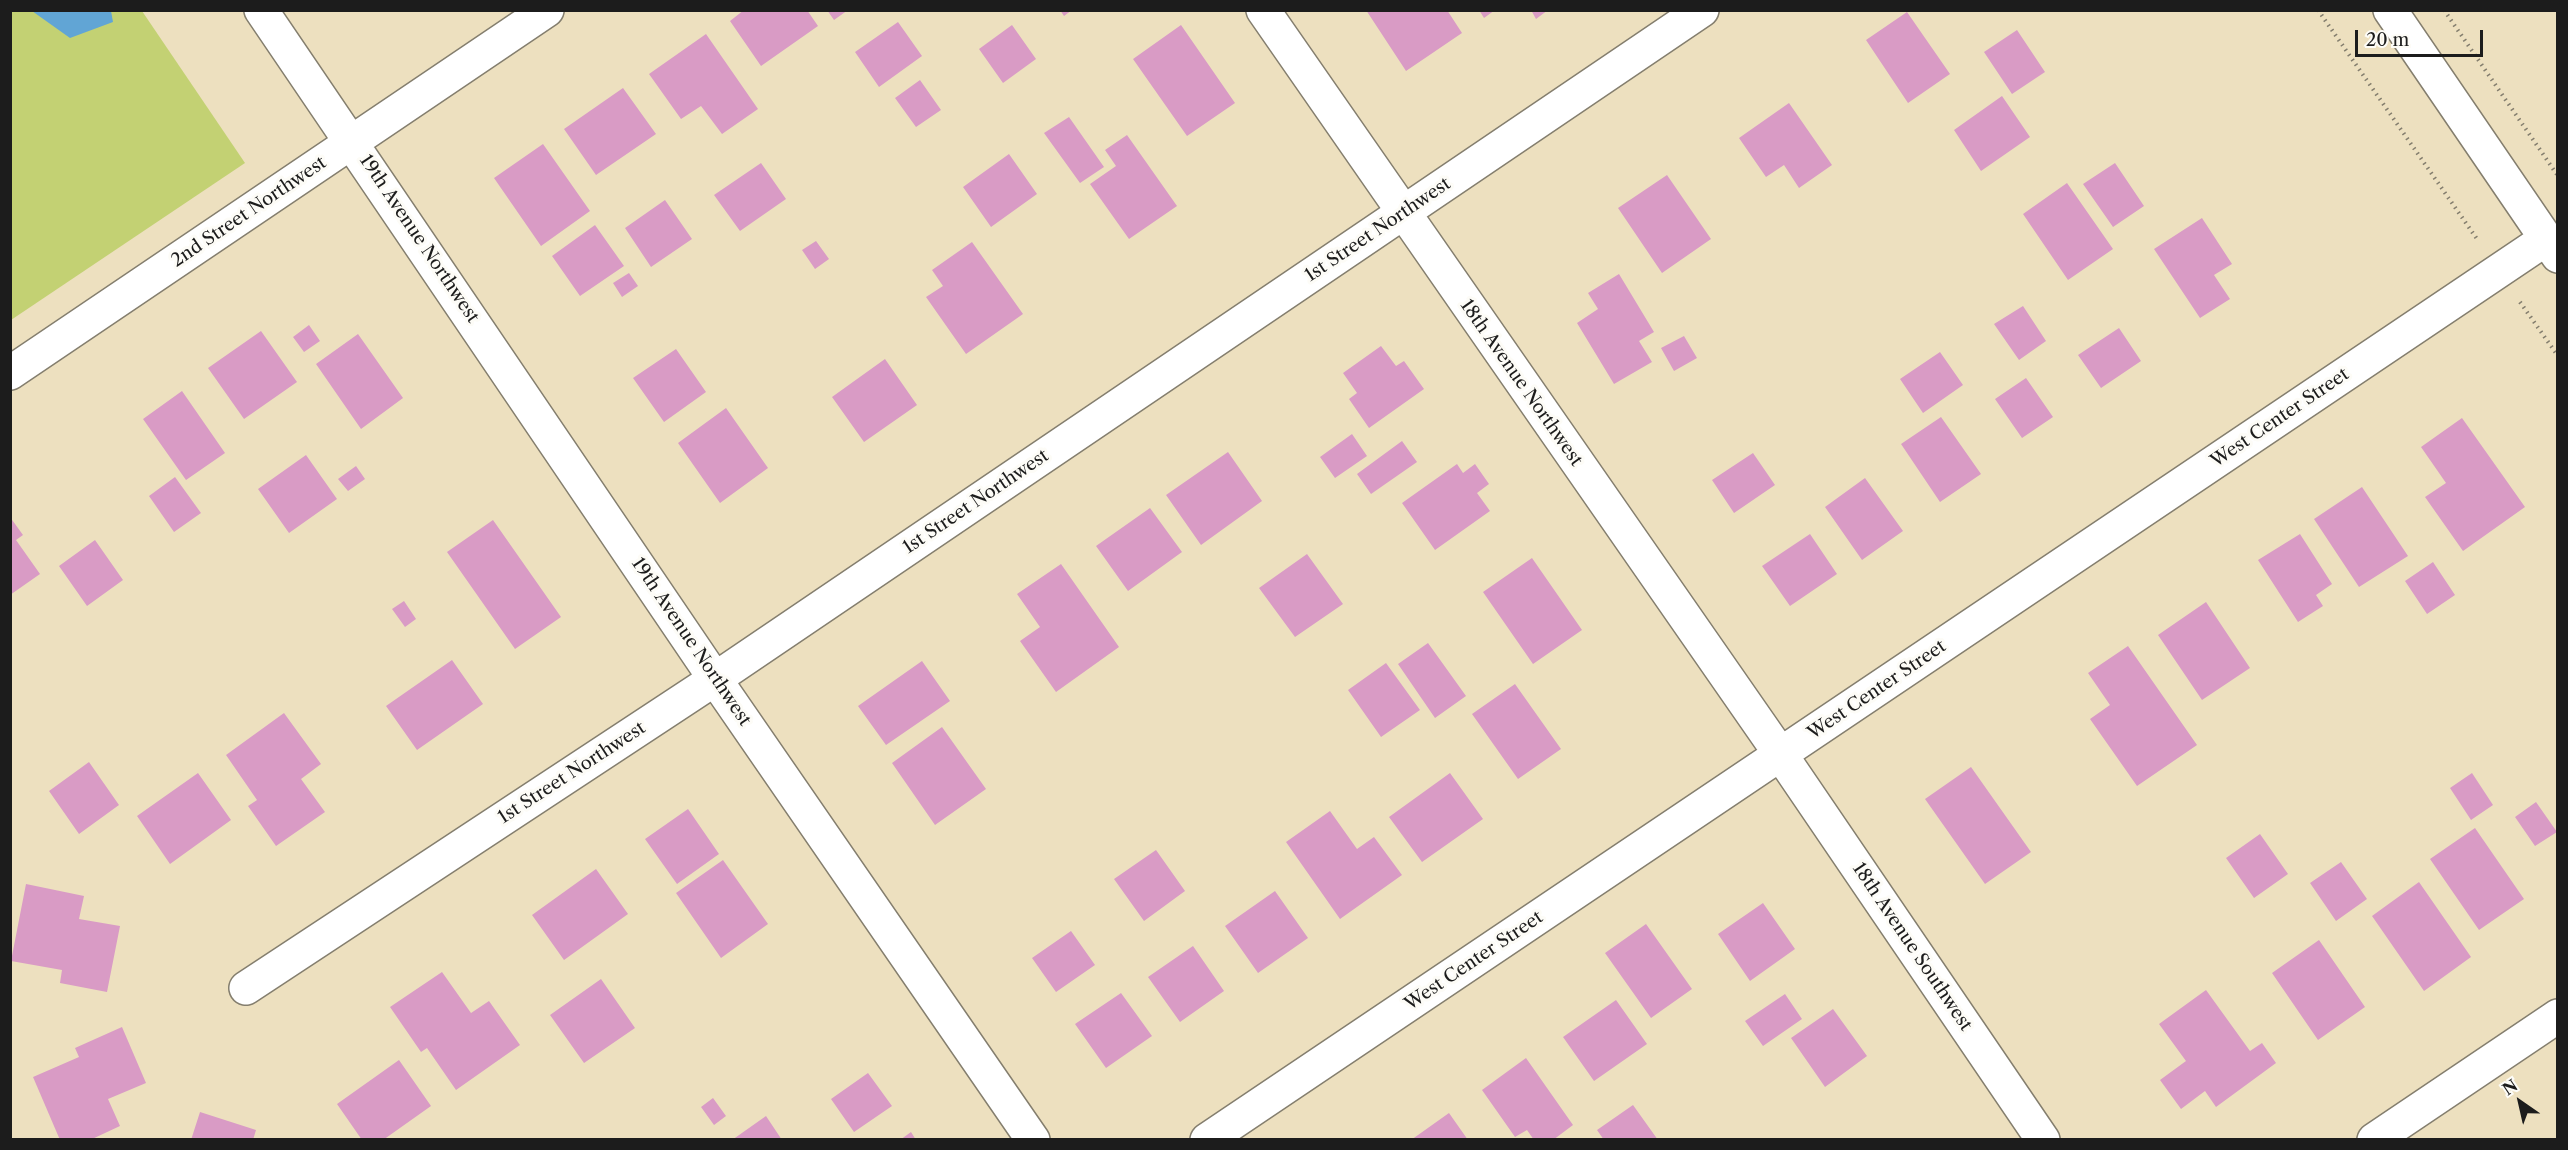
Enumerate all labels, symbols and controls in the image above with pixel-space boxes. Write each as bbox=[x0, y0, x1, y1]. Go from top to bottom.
scale bar bbox=[2358, 18, 2486, 56]
text: 20 m bbox=[2366, 29, 2409, 51]
street label: 19th Avenue Northwest bbox=[355, 151, 483, 327]
street label: 2nd Street Northwest bbox=[168, 152, 330, 272]
street label: 1st Street Northwest bbox=[1301, 173, 1455, 287]
street label: 18th Avenue Northwest bbox=[1455, 296, 1587, 470]
street label: West Center Street bbox=[2207, 364, 2353, 472]
street label: 1st Street Northwest bbox=[899, 445, 1053, 559]
street label: 19th Avenue Northwest bbox=[627, 554, 755, 730]
street label: West Center Street bbox=[1804, 636, 1950, 744]
street label: 1st Street Northwest bbox=[494, 717, 650, 829]
street label: 18th Avenue Southwest bbox=[1848, 859, 1976, 1035]
street label: West Center Street bbox=[1401, 907, 1547, 1015]
north arrow bbox=[2490, 1072, 2550, 1132]
text: N bbox=[2499, 1075, 2521, 1099]

